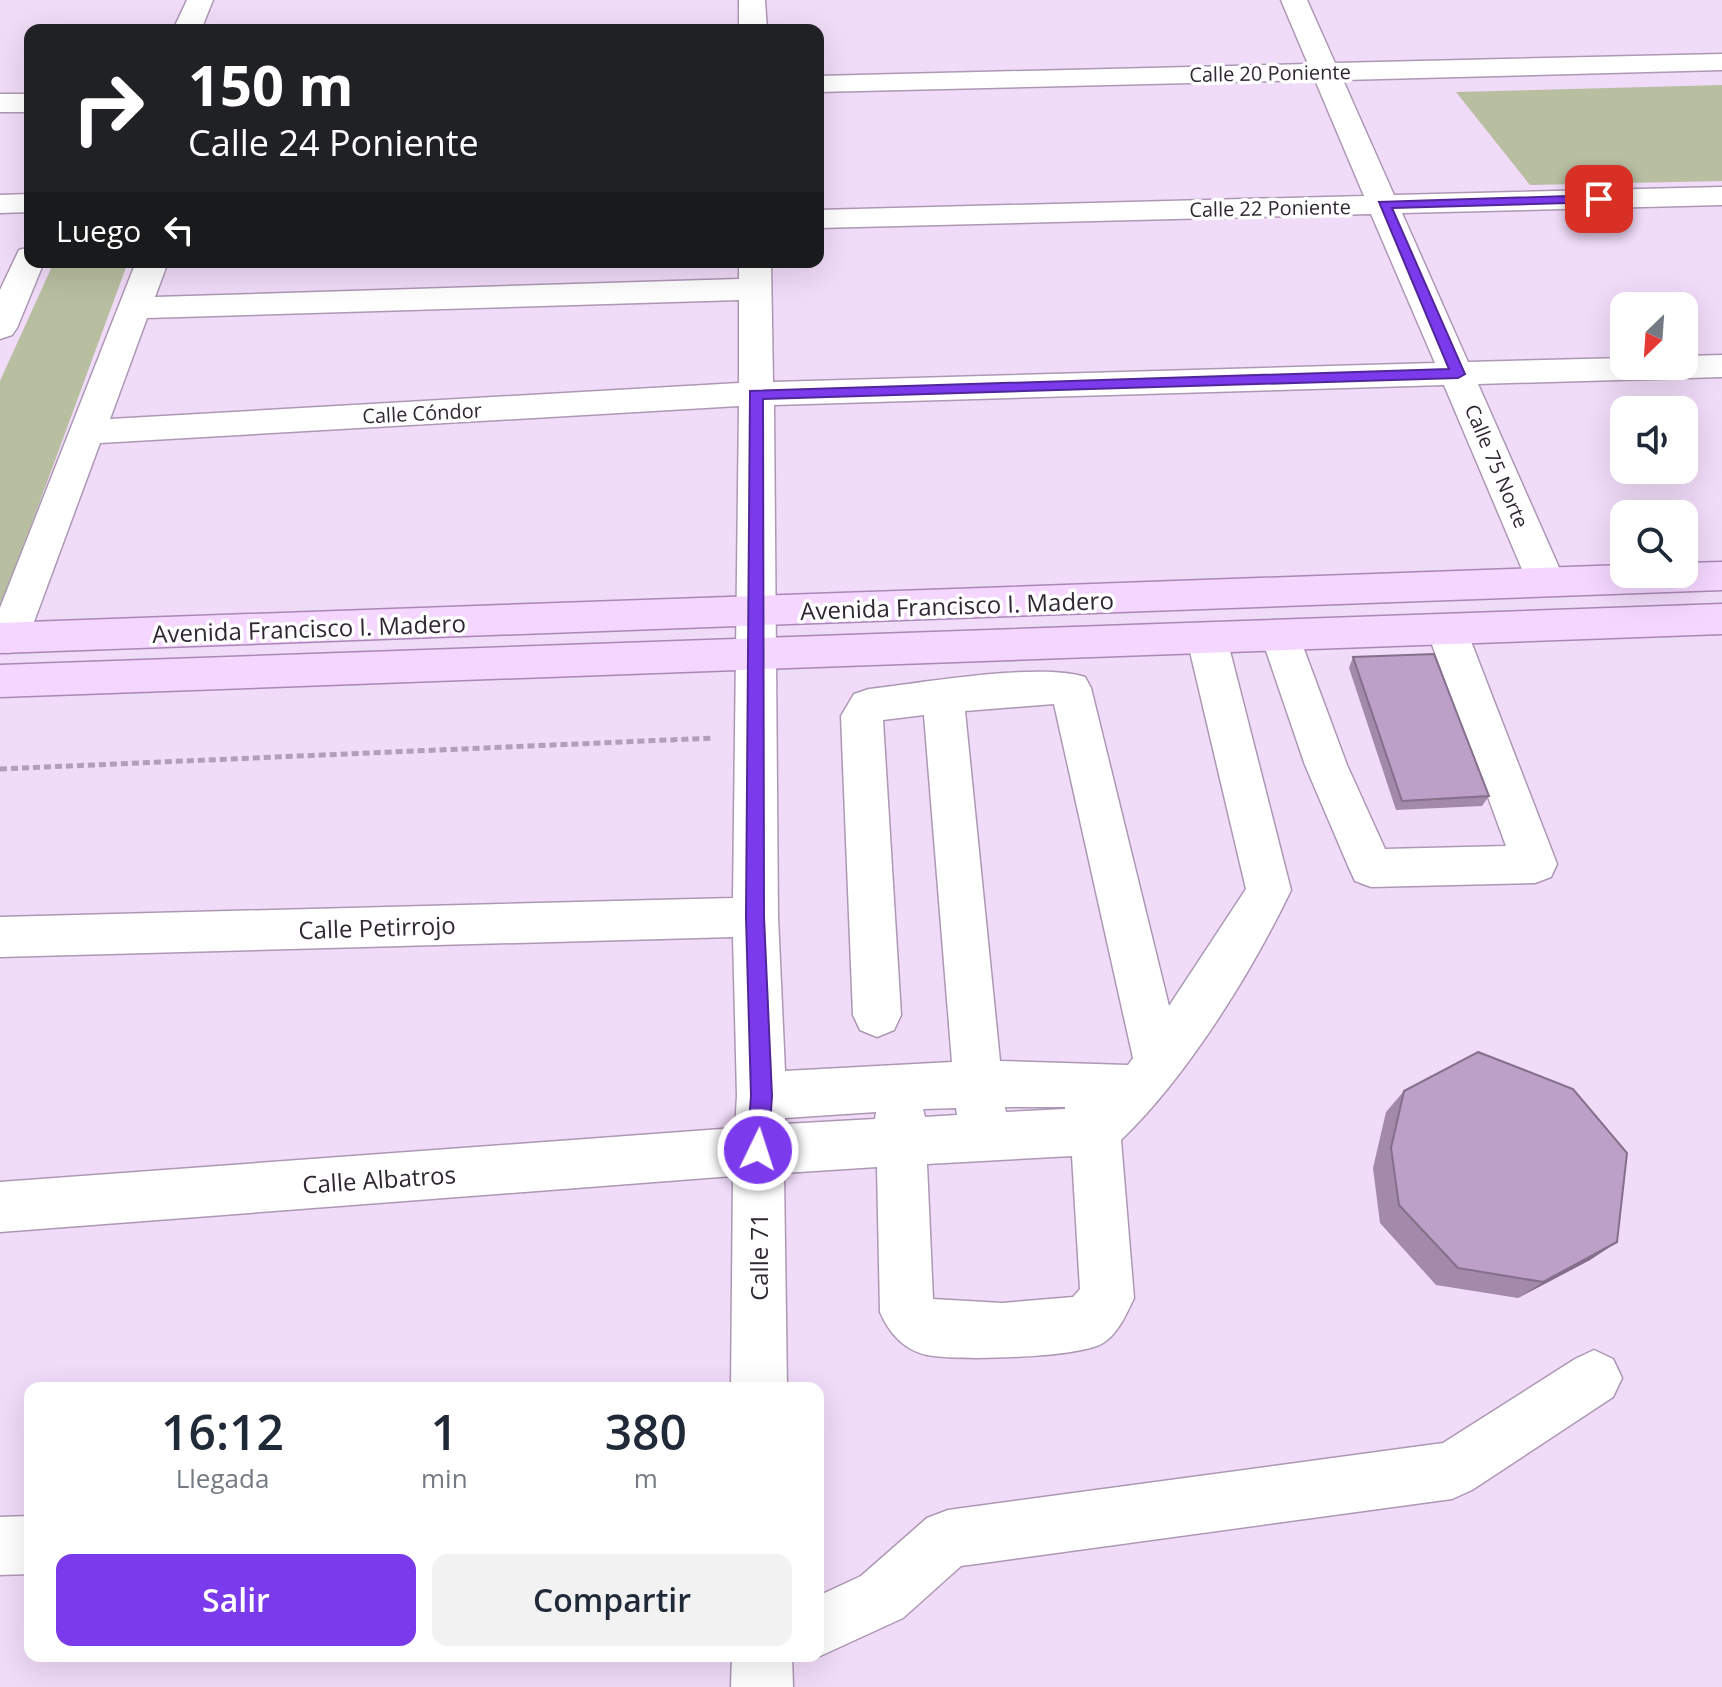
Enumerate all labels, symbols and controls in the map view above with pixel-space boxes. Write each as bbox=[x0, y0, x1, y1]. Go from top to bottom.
text: 150 m bbox=[188, 46, 354, 122]
icon: right bbox=[56, 56, 160, 160]
street label: Calle 20 Poniente bbox=[1189, 58, 1351, 88]
text: Calle 24 Poniente bbox=[188, 118, 479, 167]
pin bbox=[1565, 165, 1633, 233]
icon: arrive bbox=[1577, 177, 1621, 221]
street label: Calle 22 Poniente bbox=[1189, 193, 1351, 223]
icon: left bbox=[157, 208, 201, 252]
text: Luego bbox=[56, 210, 141, 251]
north arrow bbox=[1610, 292, 1698, 380]
map controls bbox=[1610, 292, 1698, 588]
street label: Calle Cóndor bbox=[362, 396, 482, 430]
button: sound bbox=[1610, 396, 1698, 484]
street label: Calle 75 Norte bbox=[1459, 400, 1535, 532]
button: search bbox=[1610, 500, 1698, 588]
street label: Avenida Francisco I. Madero bbox=[800, 583, 1114, 627]
street label: Avenida Francisco I. Madero bbox=[152, 606, 466, 650]
street label: Calle Petirrojo bbox=[298, 908, 456, 946]
position arrow bbox=[716, 1108, 800, 1192]
street label: Calle Albatros bbox=[301, 1157, 457, 1201]
street label: Calle 71 bbox=[742, 1213, 775, 1301]
text: 16:12 bbox=[161, 1399, 284, 1464]
text: 1 bbox=[431, 1399, 458, 1464]
text: 380 bbox=[605, 1399, 687, 1464]
text: Llegada bbox=[176, 1460, 269, 1496]
text: min bbox=[421, 1460, 468, 1496]
text: m bbox=[634, 1460, 658, 1496]
button: Salir bbox=[56, 1554, 416, 1646]
button: Compartir bbox=[432, 1554, 792, 1646]

